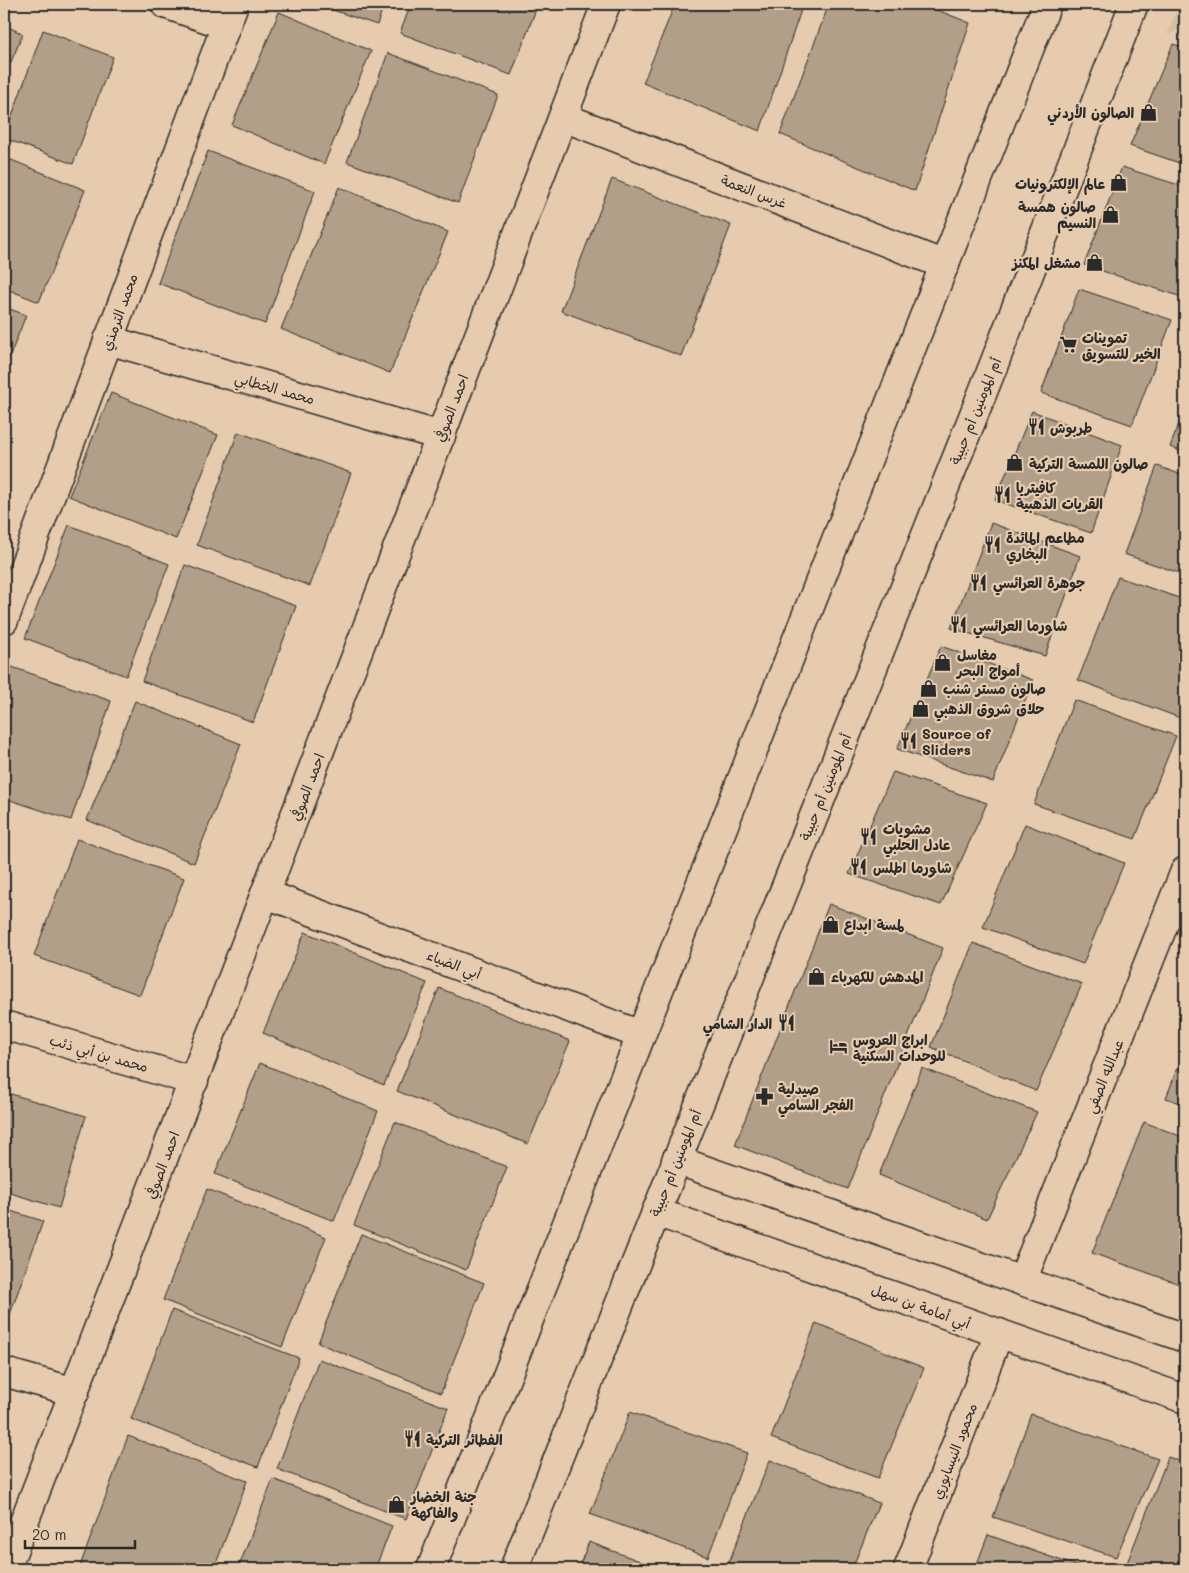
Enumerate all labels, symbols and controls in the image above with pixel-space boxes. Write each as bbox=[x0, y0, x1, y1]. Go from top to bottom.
shop icon: الصالون الأردني bbox=[1138, 102, 1158, 122]
place label: الصالون الأردني bbox=[1047, 103, 1134, 126]
street label: غرس النعمة bbox=[718, 170, 790, 212]
shop icon: عالم الإلكترونيات bbox=[1109, 173, 1129, 193]
place label: عالم الإلكترونيات bbox=[1015, 174, 1106, 195]
place label: صالون همسة النسيم bbox=[1018, 197, 1096, 234]
shop icon: صالون همسة النسيم bbox=[1100, 204, 1120, 224]
shop icon: مشغل المكنز bbox=[1085, 252, 1105, 272]
place label: مشغل المكنز bbox=[1010, 253, 1081, 272]
street label: محمد الترمذي bbox=[96, 271, 144, 354]
place label: تموينات الخير للتسويق bbox=[1082, 328, 1161, 364]
supermarket icon: تموينات الخير للتسويق bbox=[1058, 335, 1078, 355]
street label: أم المومنين أم حبيبة bbox=[945, 354, 1007, 468]
street label: محمد الخطابي bbox=[232, 368, 317, 412]
street label: احمد الصوفي bbox=[429, 371, 474, 445]
restaurant icon: طربوش bbox=[1026, 417, 1046, 437]
place label: طربوش bbox=[1050, 418, 1092, 437]
shop icon: صالون اللمسة التركية bbox=[1005, 453, 1025, 473]
place label: صالون اللمسة التركية bbox=[1029, 454, 1149, 474]
place label: كافيتريا القريات الذهبية bbox=[1016, 478, 1103, 513]
restaurant icon: كافيتريا القريات الذهبية bbox=[992, 485, 1012, 505]
place label: مطاعم المائدة البخاري bbox=[1006, 528, 1085, 565]
restaurant icon: مطاعم المائدة البخاري bbox=[982, 535, 1002, 555]
restaurant icon: جوهرة العرائسي bbox=[969, 572, 989, 592]
place label: جوهرة العرائسي bbox=[993, 573, 1085, 596]
restaurant icon: شاورما العرائسي bbox=[949, 615, 969, 635]
place label: شاورما العرائسي bbox=[973, 616, 1067, 639]
place label: مغاسل أمواج البحر bbox=[955, 645, 1020, 681]
shop icon: مغاسل أمواج البحر bbox=[933, 652, 953, 672]
shop icon: صالون مستر شنب bbox=[919, 678, 939, 698]
place label: صالون مستر شنب bbox=[943, 679, 1046, 699]
shop icon: حلاق شروق الذهبي bbox=[910, 698, 930, 718]
place label: حلاق شروق الذهبي bbox=[934, 699, 1045, 722]
place label: Source of Sliders bbox=[922, 724, 992, 759]
street label: أم المومنين أم حبيبة bbox=[795, 730, 857, 844]
restaurant icon: Source of Sliders bbox=[898, 731, 918, 751]
street label: احمد الصوفي bbox=[285, 750, 330, 824]
place label: مشويات عادل الحلبي bbox=[883, 819, 951, 858]
restaurant icon: مشويات عادل الحلبي bbox=[859, 826, 879, 846]
restaurant icon: شاورما اطلس bbox=[849, 857, 869, 877]
place label: شاورما اطلس bbox=[873, 858, 952, 878]
shop icon: لمسة ابداع bbox=[820, 914, 840, 934]
place label: لمسة ابداع bbox=[844, 915, 904, 935]
street label: أبي الضياء bbox=[423, 945, 484, 987]
shop icon: المدهش للكهرباء bbox=[807, 966, 827, 986]
place label: المدهش للكهرباء bbox=[831, 967, 924, 986]
restaurant icon: الدار الشامي bbox=[776, 1013, 796, 1033]
place label: الدار الشامي bbox=[703, 1014, 772, 1037]
street label: محمد بن أبي ذئب bbox=[46, 1030, 151, 1080]
place label: ابراج العروس للوحدات السكنية bbox=[853, 1030, 946, 1065]
street label: عبدالله الصفي bbox=[1081, 1036, 1131, 1117]
hotel icon: ابراج العروس للوحدات السكنية bbox=[829, 1037, 849, 1057]
place label: صيدلية الفجر السامي bbox=[778, 1079, 854, 1118]
pharmacy icon: صيدلية الفجر السامي bbox=[754, 1086, 774, 1106]
street label: أم المومنين أم حبيبة bbox=[645, 1106, 707, 1220]
street label: احمد الصوفي bbox=[140, 1128, 185, 1202]
street label: أبي أمامة بن سهل bbox=[868, 1279, 974, 1337]
street label: محمود النيسابوري bbox=[927, 1400, 983, 1502]
restaurant icon: الفطائر التركية bbox=[402, 1429, 422, 1449]
place label: الفطائر التركية bbox=[426, 1430, 503, 1449]
place label: جنة الخضار والفاكهة bbox=[409, 1487, 477, 1522]
shop icon: جنة الخضار والفاكهة bbox=[387, 1494, 407, 1514]
scale bar bbox=[25, 1518, 135, 1550]
text: 20 m bbox=[32, 1524, 66, 1544]

